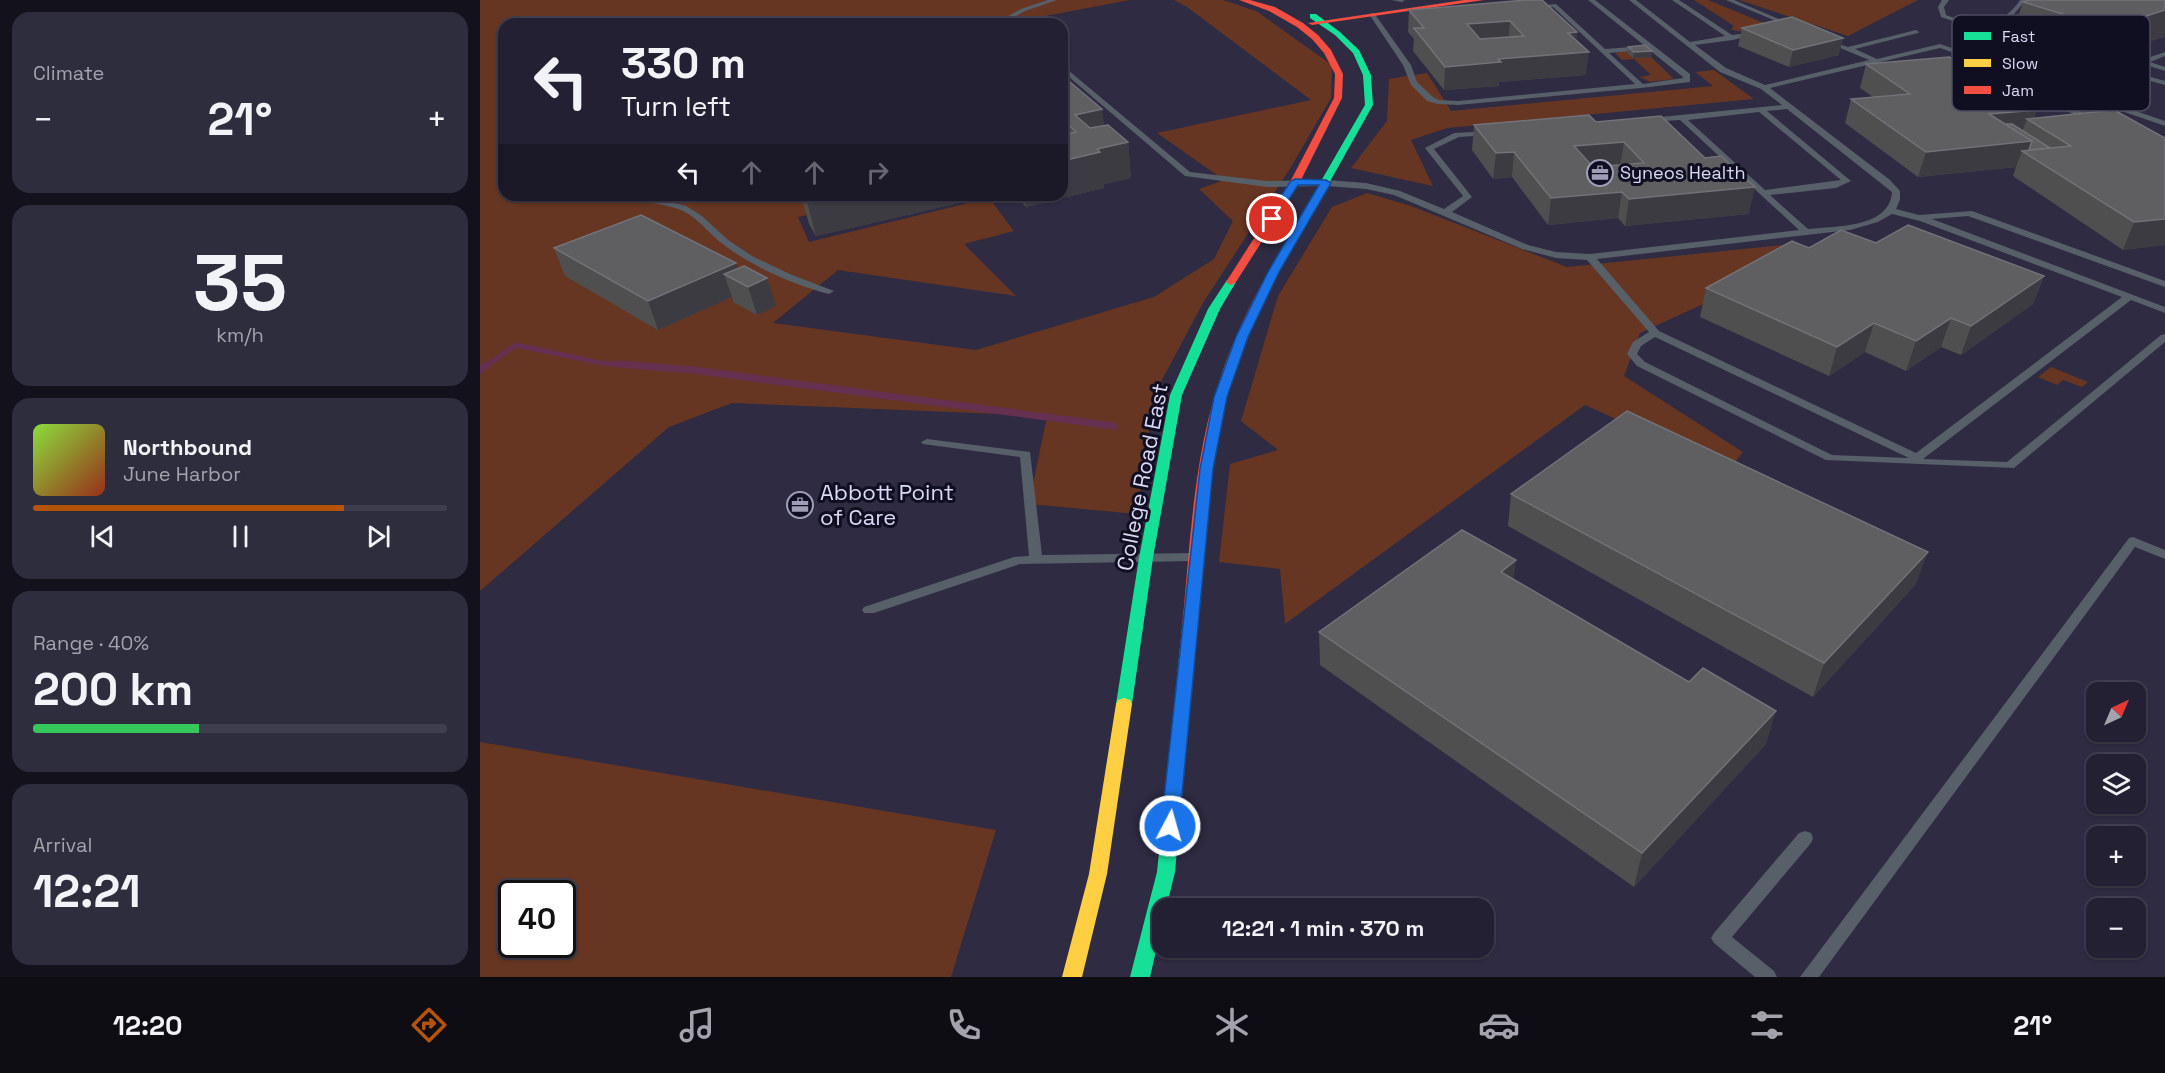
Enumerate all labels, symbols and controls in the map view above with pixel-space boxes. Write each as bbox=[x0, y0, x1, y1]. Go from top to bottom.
legend bbox=[1952, 15, 2150, 111]
text: Fast bbox=[2002, 26, 2035, 47]
text: 330 m bbox=[621, 37, 746, 90]
icon: left bbox=[522, 42, 600, 120]
text: Slow bbox=[2002, 53, 2038, 74]
text: Climate bbox=[33, 60, 104, 86]
text: Jam bbox=[2002, 80, 2034, 101]
text: Turn left bbox=[621, 89, 731, 124]
text: 21° bbox=[208, 91, 272, 148]
text: − bbox=[33, 99, 53, 141]
text: + bbox=[427, 99, 447, 141]
icon: left bbox=[672, 156, 705, 189]
icon: ahead bbox=[735, 156, 768, 189]
icon: ahead bbox=[798, 156, 831, 189]
icon: right bbox=[861, 156, 894, 189]
office icon: Syneos Health bbox=[1585, 158, 1615, 188]
place label: Syneos Health bbox=[1620, 161, 1746, 184]
pin bbox=[1246, 193, 1297, 244]
icon: arrive bbox=[1255, 202, 1288, 235]
text: 35 bbox=[193, 233, 287, 333]
text: km/h bbox=[216, 322, 264, 348]
street label: College Road East bbox=[1110, 381, 1174, 573]
text: Northbound bbox=[123, 433, 252, 461]
text: June Harbor bbox=[123, 461, 241, 487]
place label: Abbott Point of Care bbox=[820, 478, 954, 531]
office icon: Abbott Point of Care bbox=[785, 490, 815, 520]
icon: previous bbox=[86, 520, 119, 553]
icon: pause bbox=[224, 520, 257, 553]
icon: next bbox=[362, 520, 395, 553]
text: Range · 40% bbox=[33, 630, 149, 656]
text: 200 km bbox=[33, 661, 193, 718]
north arrow bbox=[2086, 682, 2146, 742]
map controls bbox=[2086, 682, 2146, 958]
button: layers bbox=[2086, 754, 2146, 814]
position arrow bbox=[1138, 794, 1202, 858]
button: + bbox=[2086, 826, 2146, 886]
text: Arrival bbox=[33, 832, 92, 858]
text: 12:21 bbox=[33, 863, 141, 920]
speed limit sign: 40 bbox=[498, 880, 576, 958]
button: − bbox=[2086, 898, 2146, 958]
text: 12:21 · 1 min · 370 m bbox=[1222, 914, 1424, 942]
icon: directions bbox=[408, 1004, 450, 1046]
icon: music bbox=[676, 1004, 718, 1046]
icon: phone bbox=[943, 1004, 985, 1046]
icon: climate bbox=[1211, 1004, 1253, 1046]
icon: car bbox=[1478, 1004, 1520, 1046]
icon: filters bbox=[1746, 1004, 1788, 1046]
text: 12:20 bbox=[113, 1008, 183, 1043]
text: 21° bbox=[2013, 1008, 2052, 1043]

